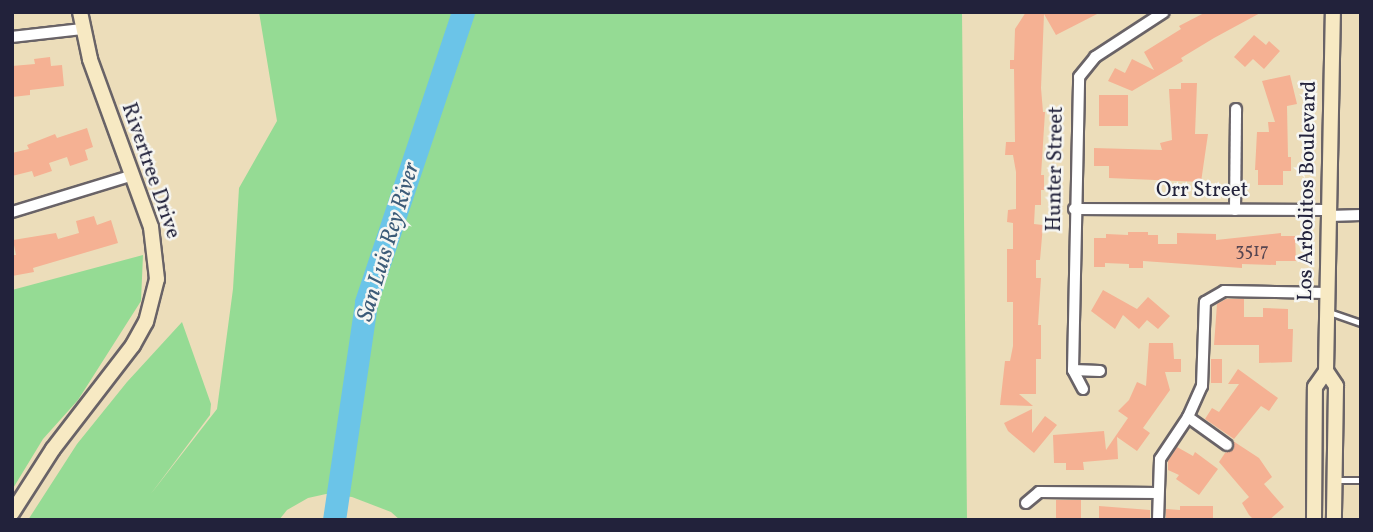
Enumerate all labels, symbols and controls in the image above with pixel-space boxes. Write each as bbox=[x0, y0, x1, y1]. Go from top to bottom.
street label: Los Arbolitos Boulevard bbox=[1293, 81, 1323, 301]
street label: Rivertree Drive bbox=[115, 100, 185, 242]
street label: Hunter Street bbox=[1042, 106, 1070, 232]
water label: San Luis Rey River bbox=[352, 159, 426, 325]
street label: Orr Street bbox=[1156, 178, 1248, 204]
house number: 3517 bbox=[1235, 241, 1269, 263]

